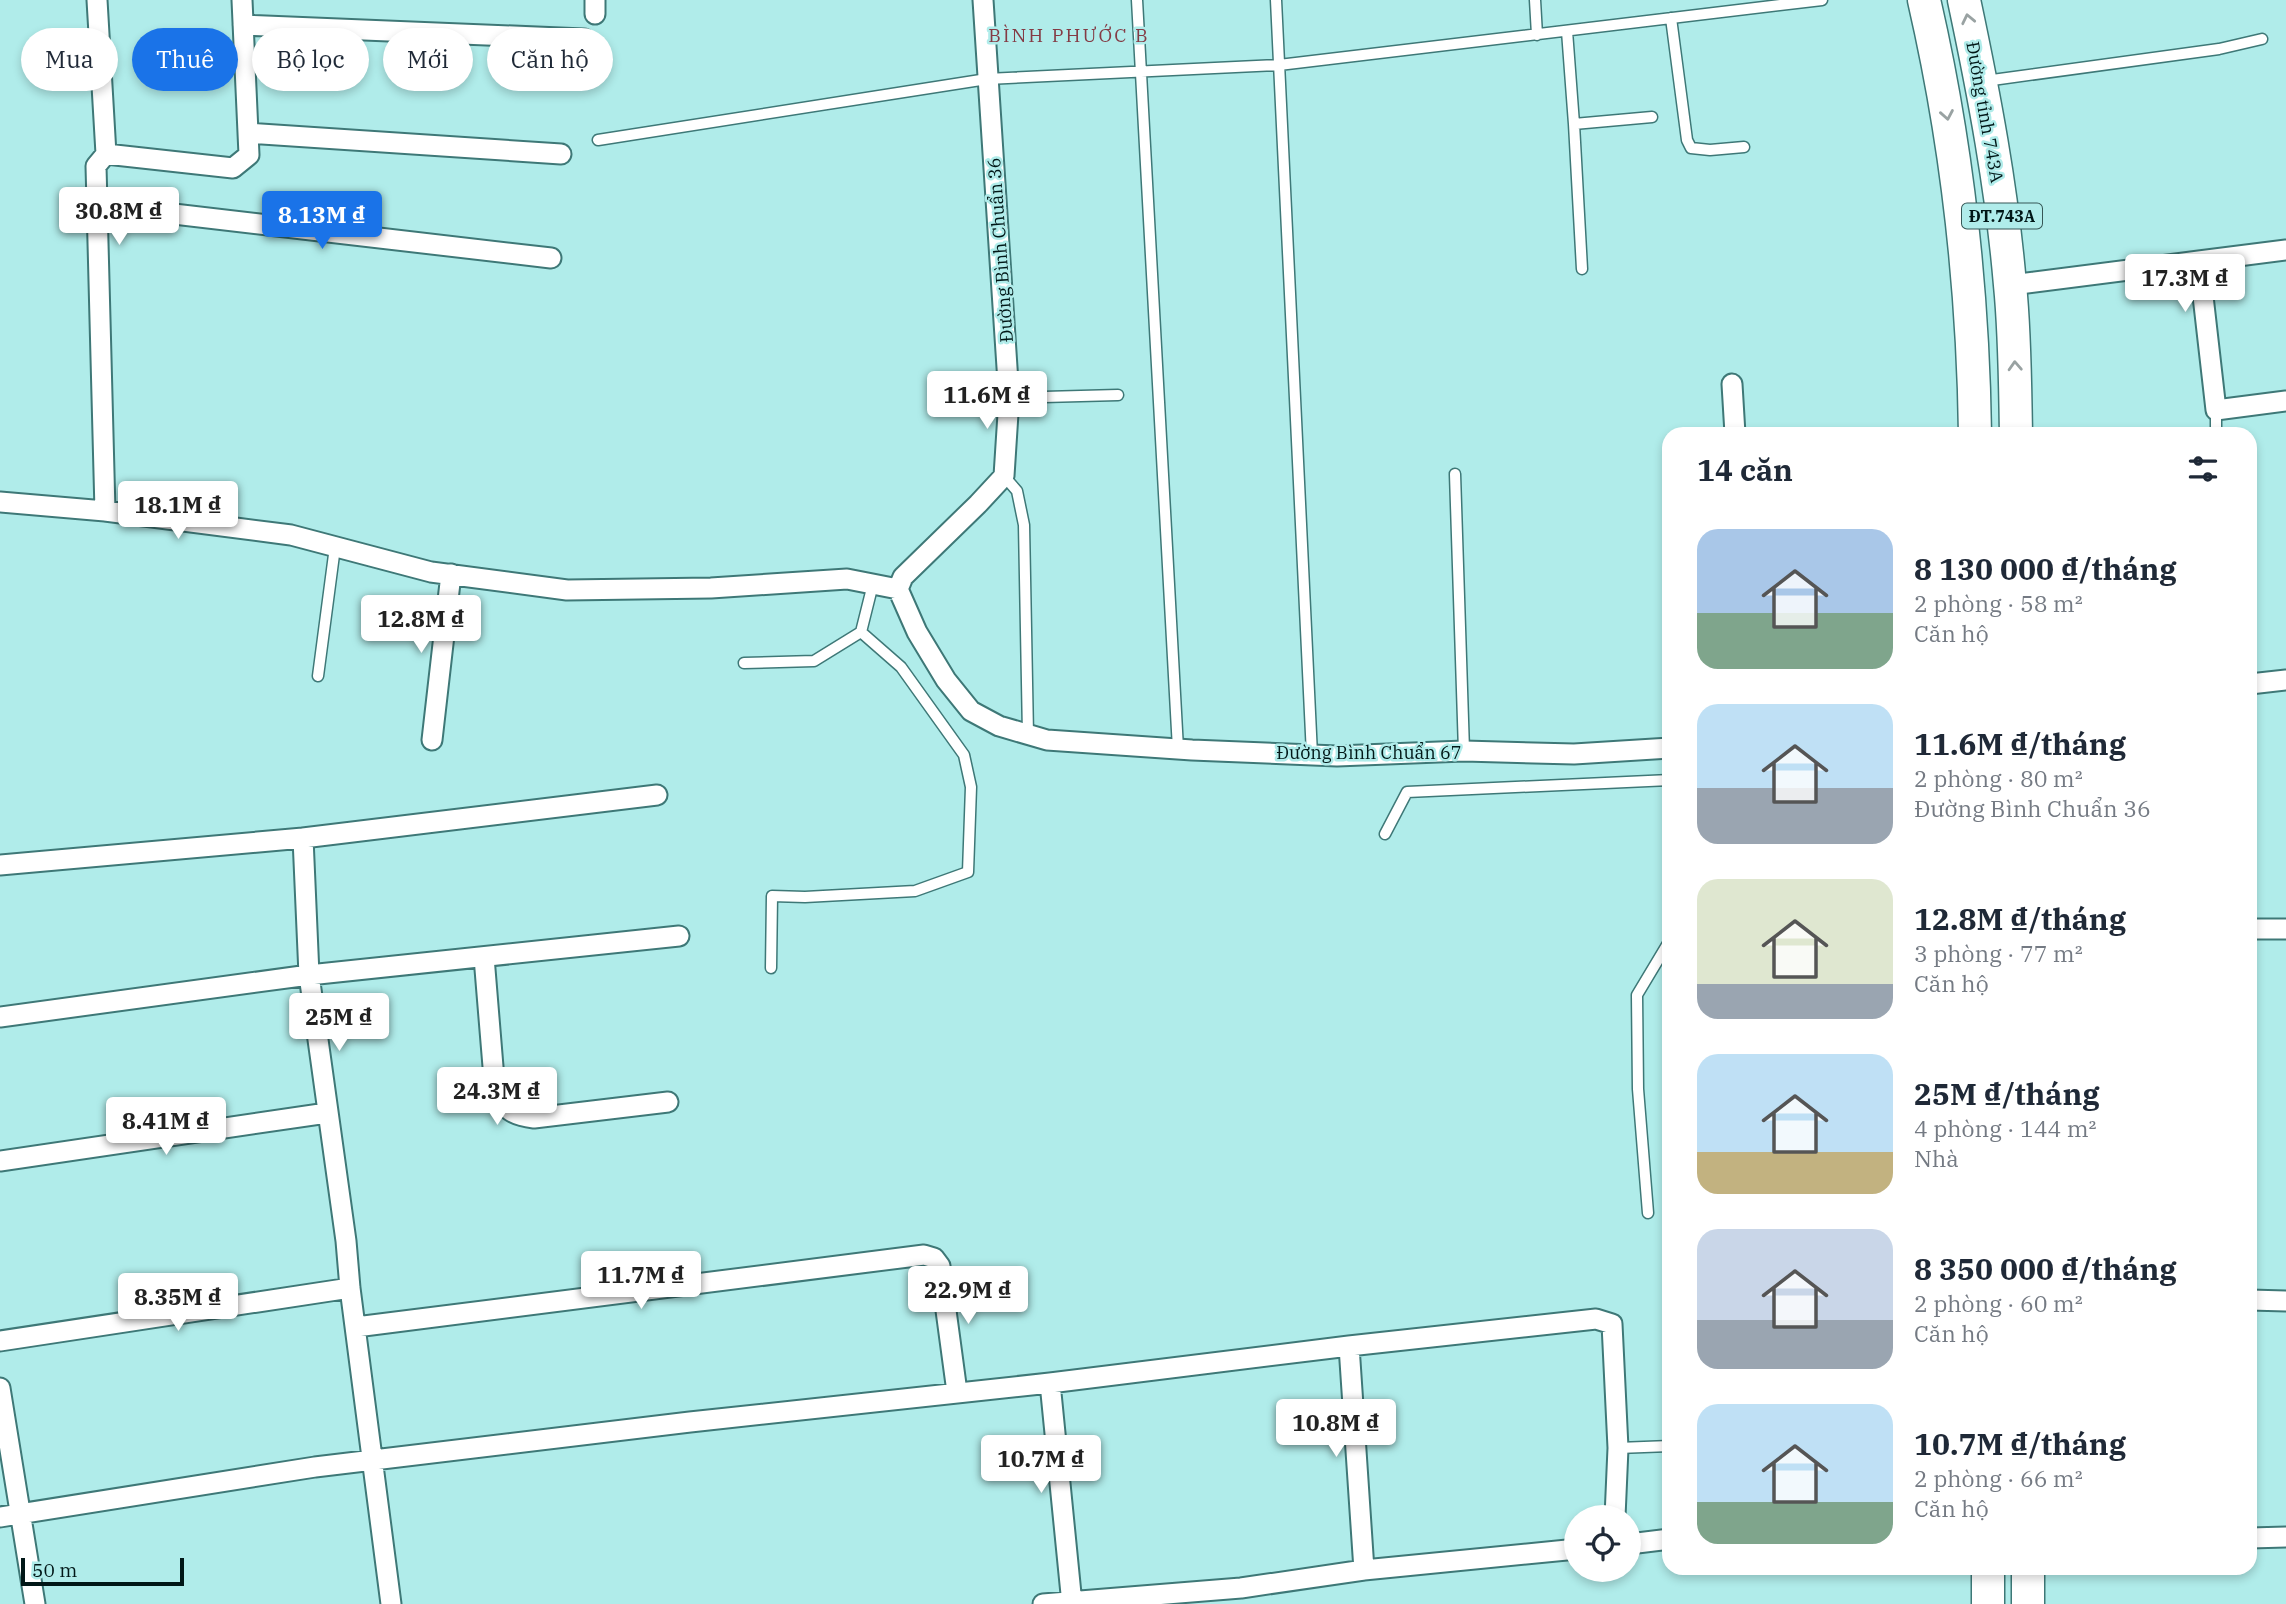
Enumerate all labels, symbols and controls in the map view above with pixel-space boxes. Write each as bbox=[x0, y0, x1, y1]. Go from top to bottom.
one-way arrow bbox=[1962, 13, 1977, 25]
district label: BÌNH PHƯỚC B bbox=[988, 23, 1150, 47]
chip: Mua bbox=[21, 28, 118, 91]
chip: Thuê bbox=[132, 28, 238, 91]
chip: Bộ lọc bbox=[252, 28, 369, 91]
chip: Mới bbox=[383, 28, 473, 91]
chip: Căn hộ bbox=[487, 28, 613, 91]
street label: Đường tỉnh 743A bbox=[1961, 40, 2009, 185]
one-way arrow bbox=[1939, 109, 1954, 121]
street label: Đường Bình Chuẩn 36 bbox=[982, 157, 1018, 343]
pin: 30.8M ₫ bbox=[54, 188, 184, 247]
pin: 8.13M ₫ bbox=[257, 191, 387, 251]
text: 30.8M ₫ bbox=[75, 195, 163, 225]
text: 8.13M ₫ bbox=[278, 199, 366, 229]
road number: ĐT.743A bbox=[1962, 204, 2042, 229]
pin: 17.3M ₫ bbox=[2120, 254, 2250, 314]
text: 17.3M ₫ bbox=[2141, 262, 2229, 292]
one-way arrow bbox=[2007, 360, 2022, 371]
pin: 11.6M ₫ bbox=[922, 372, 1052, 431]
text: 11.6M ₫ bbox=[943, 379, 1031, 409]
text: 14 căn bbox=[1697, 450, 1793, 489]
icon: filters bbox=[2184, 450, 2222, 488]
pin: 18.1M ₫ bbox=[113, 482, 243, 541]
text: 18.1M ₫ bbox=[134, 489, 222, 519]
text: 8 130 000 ₫/tháng bbox=[1914, 549, 2177, 588]
icon: home bbox=[1753, 557, 1837, 641]
text: 2 phòng · 58 m² bbox=[1914, 588, 2083, 618]
pin: 12.8M ₫ bbox=[356, 596, 486, 655]
text: 12.8M ₫ bbox=[377, 603, 465, 633]
text: Căn hộ bbox=[1914, 618, 1989, 648]
text: 11.6M ₫/tháng bbox=[1914, 724, 2126, 763]
icon: home bbox=[1753, 732, 1837, 816]
street label: Đường Bình Chuẩn 67 bbox=[1276, 741, 1462, 764]
text: 2 phòng · 80 m² bbox=[1914, 763, 2083, 793]
text: Đường Bình Chuẩn 36 bbox=[1914, 793, 2151, 823]
text: 12.8M ₫/tháng bbox=[1914, 899, 2126, 938]
icon: home bbox=[1753, 907, 1837, 991]
text: 3 phòng · 77 m² bbox=[1914, 938, 2083, 968]
text: Căn hộ bbox=[1914, 968, 1989, 998]
pin: 25M ₫ bbox=[290, 993, 388, 1053]
text: 25M ₫ bbox=[305, 1001, 373, 1031]
pin: 24.3M ₫ bbox=[432, 1068, 562, 1127]
text: 25M ₫/tháng bbox=[1914, 1074, 2100, 1113]
text: 24.3M ₫ bbox=[453, 1075, 541, 1105]
icon: home bbox=[1753, 1082, 1837, 1166]
pin: 8.41M ₫ bbox=[101, 1098, 231, 1157]
text: 8.41M ₫ bbox=[122, 1105, 210, 1135]
text: 4 phòng · 144 m² bbox=[1914, 1113, 2097, 1143]
text: Nhà bbox=[1914, 1143, 1959, 1173]
text: 8 350 000 ₫/tháng bbox=[1914, 1249, 2177, 1288]
pin: 11.7M ₫ bbox=[576, 1252, 706, 1311]
icon: home bbox=[1753, 1257, 1837, 1341]
text: 11.7M ₫ bbox=[597, 1259, 685, 1289]
pin: 22.9M ₫ bbox=[903, 1266, 1033, 1326]
pin: 8.35M ₫ bbox=[113, 1274, 243, 1333]
text: 22.9M ₫ bbox=[924, 1274, 1012, 1304]
text: 8.35M ₫ bbox=[134, 1281, 222, 1311]
text: 2 phòng · 60 m² bbox=[1914, 1288, 2083, 1318]
text: Căn hộ bbox=[1914, 1318, 1989, 1348]
pin: 10.8M ₫ bbox=[1271, 1400, 1401, 1459]
text: 10.8M ₫ bbox=[1292, 1407, 1380, 1437]
text: 10.7M ₫/tháng bbox=[1914, 1424, 2126, 1463]
icon: home bbox=[1753, 1432, 1837, 1516]
pin: 10.7M ₫ bbox=[976, 1436, 1106, 1495]
text: 10.7M ₫ bbox=[997, 1443, 1085, 1473]
text: 2 phòng · 66 m² bbox=[1914, 1463, 2083, 1493]
text: Căn hộ bbox=[1914, 1493, 1989, 1523]
map controls bbox=[1564, 1505, 1641, 1582]
button: locate bbox=[1564, 1505, 1641, 1582]
scale bar bbox=[21, 1555, 184, 1587]
text: 50 m bbox=[32, 1558, 77, 1582]

